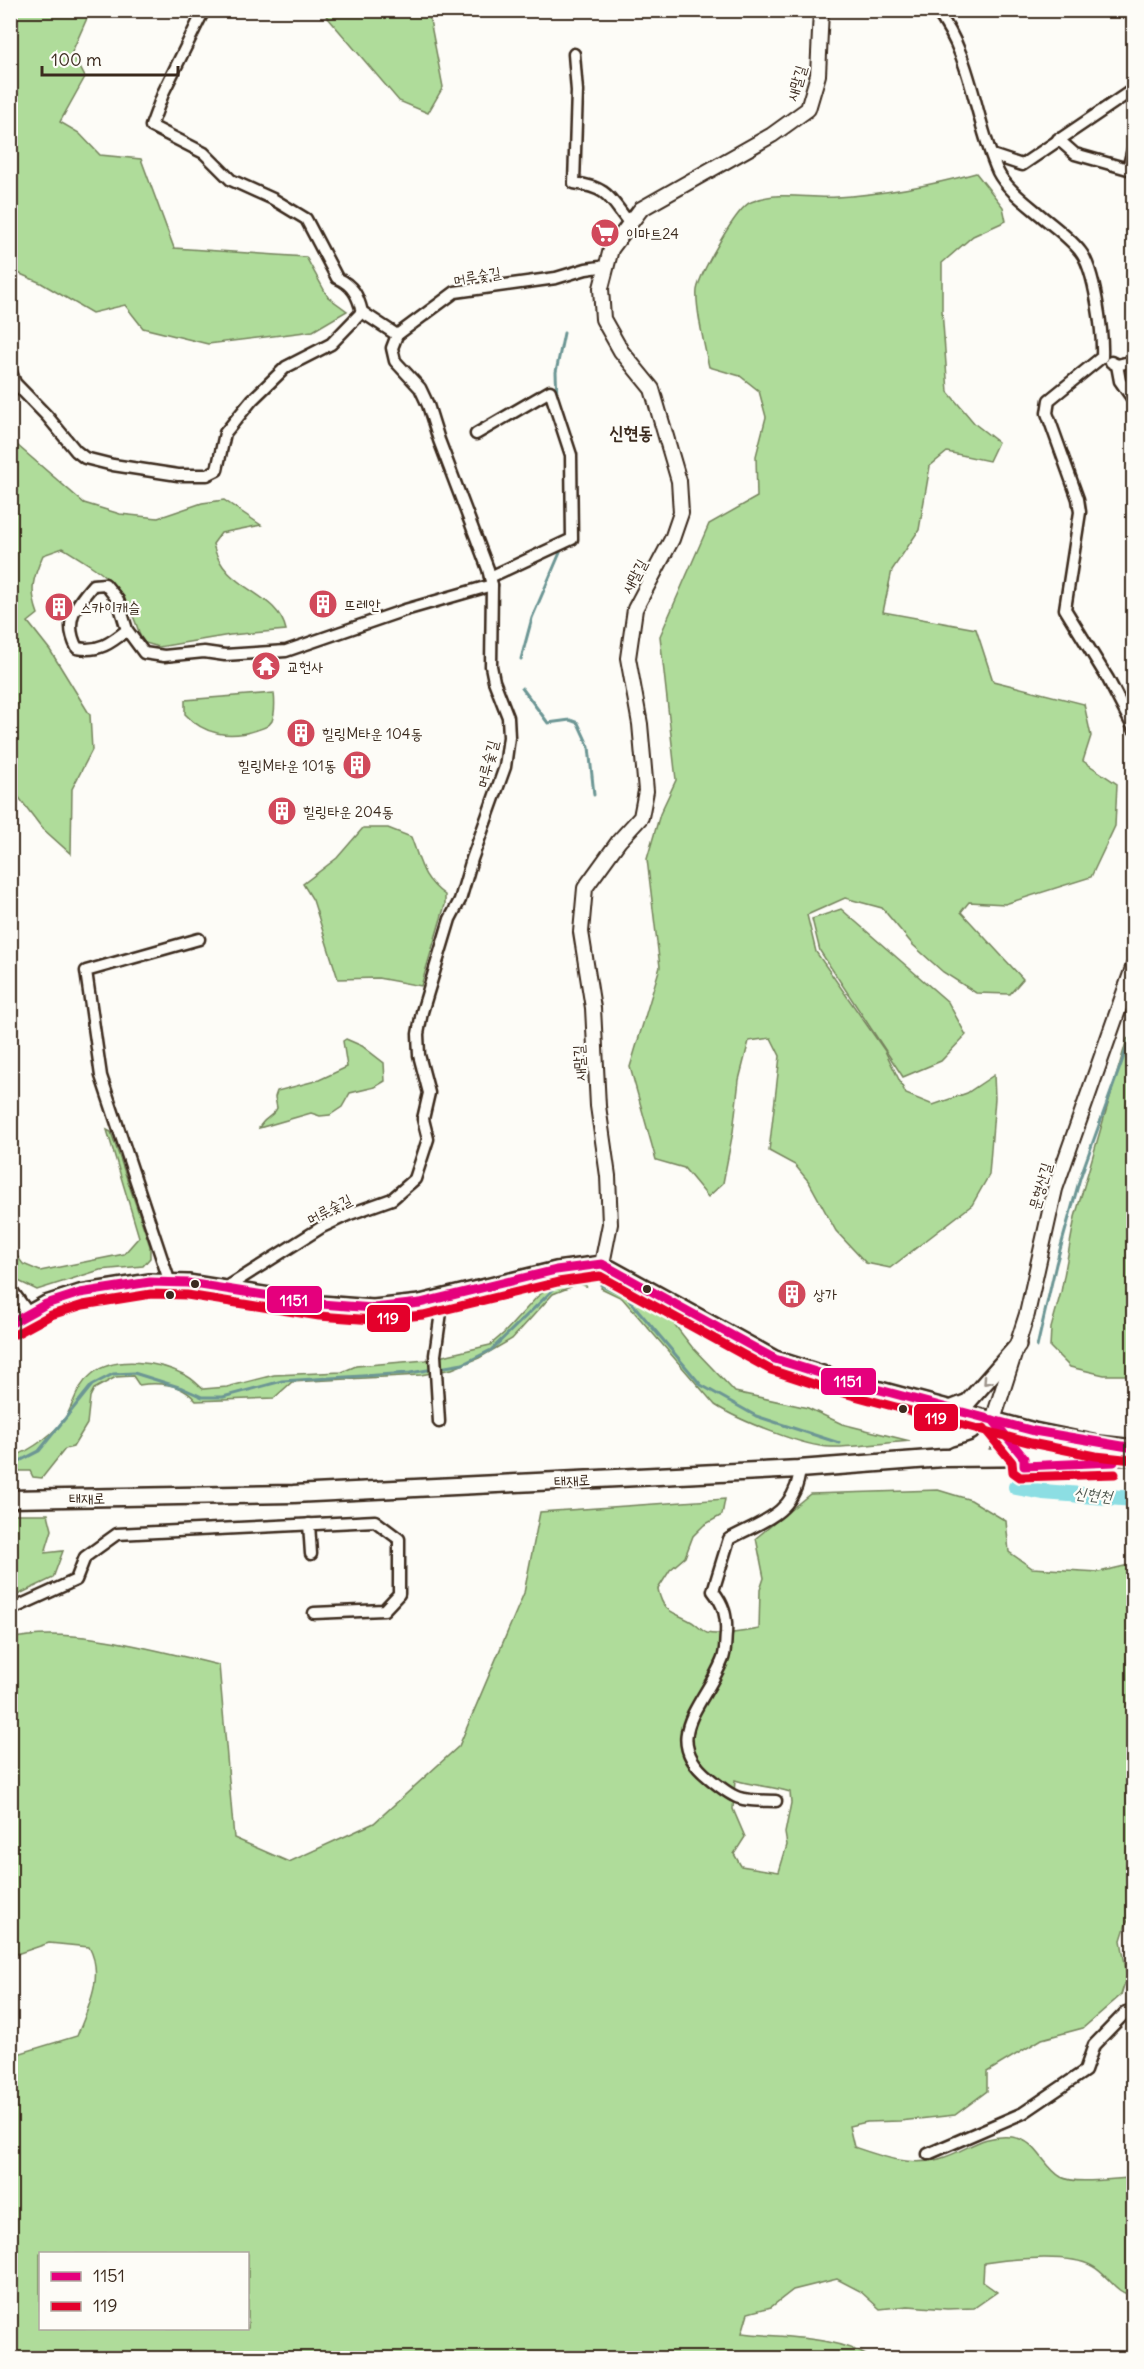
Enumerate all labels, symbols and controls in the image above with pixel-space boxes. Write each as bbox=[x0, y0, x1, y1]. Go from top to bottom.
scale bar bbox=[42, 39, 178, 77]
text: 100 m bbox=[51, 48, 102, 71]
street label: 새말길 bbox=[782, 63, 810, 103]
supermarket icon: 이마트24 bbox=[589, 217, 621, 249]
place label: 이마트24 bbox=[626, 224, 679, 243]
street label: 머루숯길 bbox=[452, 262, 502, 290]
district label: 신현동 bbox=[609, 421, 653, 444]
street label: 새말길 bbox=[617, 556, 651, 596]
building icon: 뜨레안 bbox=[307, 588, 339, 620]
building icon: 스카이캐슬 bbox=[43, 591, 75, 623]
place label: 뜨레안 bbox=[344, 595, 381, 614]
place label: 스카이캐슬 bbox=[80, 598, 140, 617]
temple icon: 교헌사 bbox=[250, 650, 282, 682]
place label: 교헌사 bbox=[287, 657, 323, 676]
building icon: 힐링M타운 104동 bbox=[285, 717, 317, 749]
place label: 힐링M타운 104동 bbox=[322, 724, 423, 743]
street label: 머루숯길 bbox=[472, 738, 502, 790]
building icon: 힐링M타운 101동 bbox=[341, 749, 373, 781]
place label: 힐링M타운 101동 bbox=[238, 756, 336, 775]
building icon: 힐링타운 204동 bbox=[266, 795, 298, 827]
place label: 힐링타운 204동 bbox=[303, 802, 394, 821]
street label: 새말길 bbox=[569, 1044, 589, 1082]
street label: 문형산길 bbox=[1024, 1160, 1056, 1212]
street label: 머루숯길 bbox=[303, 1190, 355, 1228]
unlabelled marker bbox=[189, 1278, 201, 1290]
building icon: 상가 bbox=[776, 1278, 808, 1310]
unlabelled marker bbox=[641, 1283, 653, 1295]
line badge: 1151 bbox=[266, 1285, 323, 1314]
place label: 상가 bbox=[813, 1285, 837, 1304]
unlabelled marker bbox=[164, 1289, 176, 1301]
text: 1151 bbox=[280, 1290, 308, 1310]
line badge: 119 bbox=[366, 1304, 411, 1333]
text: 119 bbox=[377, 1308, 399, 1328]
line badge: 1151 bbox=[820, 1367, 877, 1396]
text: 1151 bbox=[834, 1371, 862, 1391]
one-way arrow bbox=[983, 1374, 994, 1384]
unlabelled marker bbox=[897, 1403, 909, 1415]
line badge: 119 bbox=[913, 1403, 959, 1432]
text: 119 bbox=[925, 1408, 947, 1428]
street label: 태재로 bbox=[553, 1470, 591, 1490]
water label: 신현천 bbox=[1073, 1482, 1115, 1506]
street label: 태재로 bbox=[69, 1488, 105, 1508]
legend bbox=[39, 2252, 249, 2330]
text: 1151 bbox=[93, 2264, 125, 2287]
text: 119 bbox=[93, 2294, 118, 2317]

